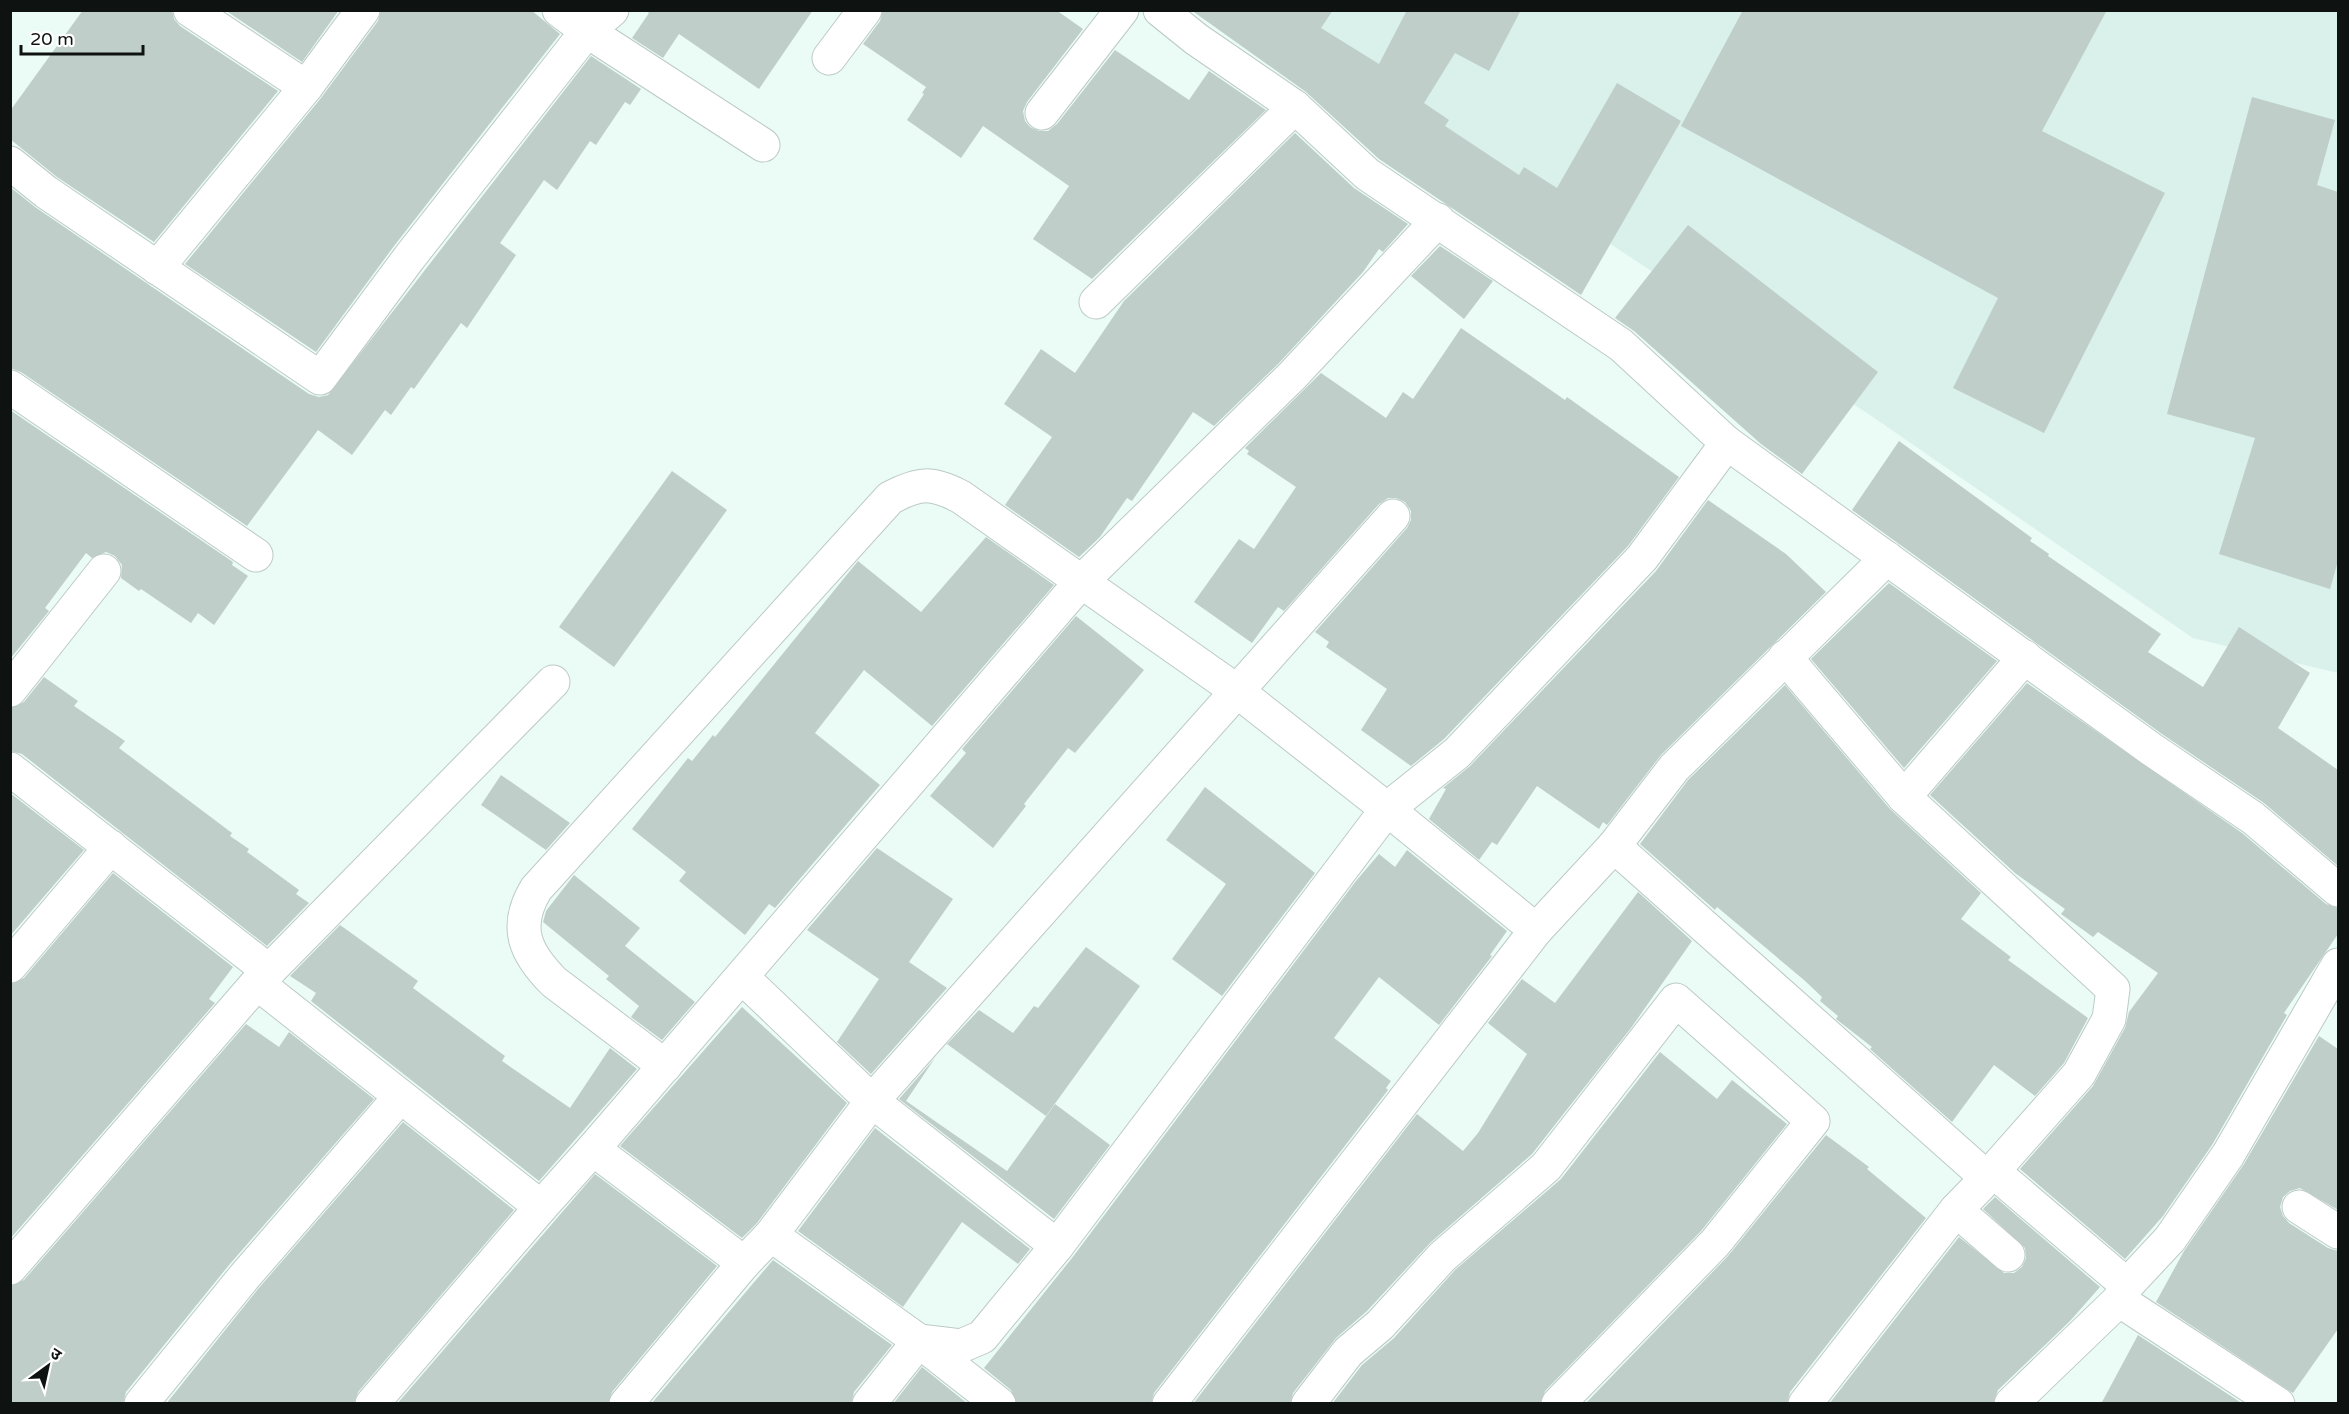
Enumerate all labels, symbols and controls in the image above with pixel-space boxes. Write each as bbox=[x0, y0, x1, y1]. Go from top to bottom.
scale bar bbox=[21, 18, 142, 56]
text: 20 m bbox=[30, 28, 74, 50]
north arrow bbox=[18, 1336, 78, 1396]
text: उ bbox=[46, 1343, 66, 1366]

